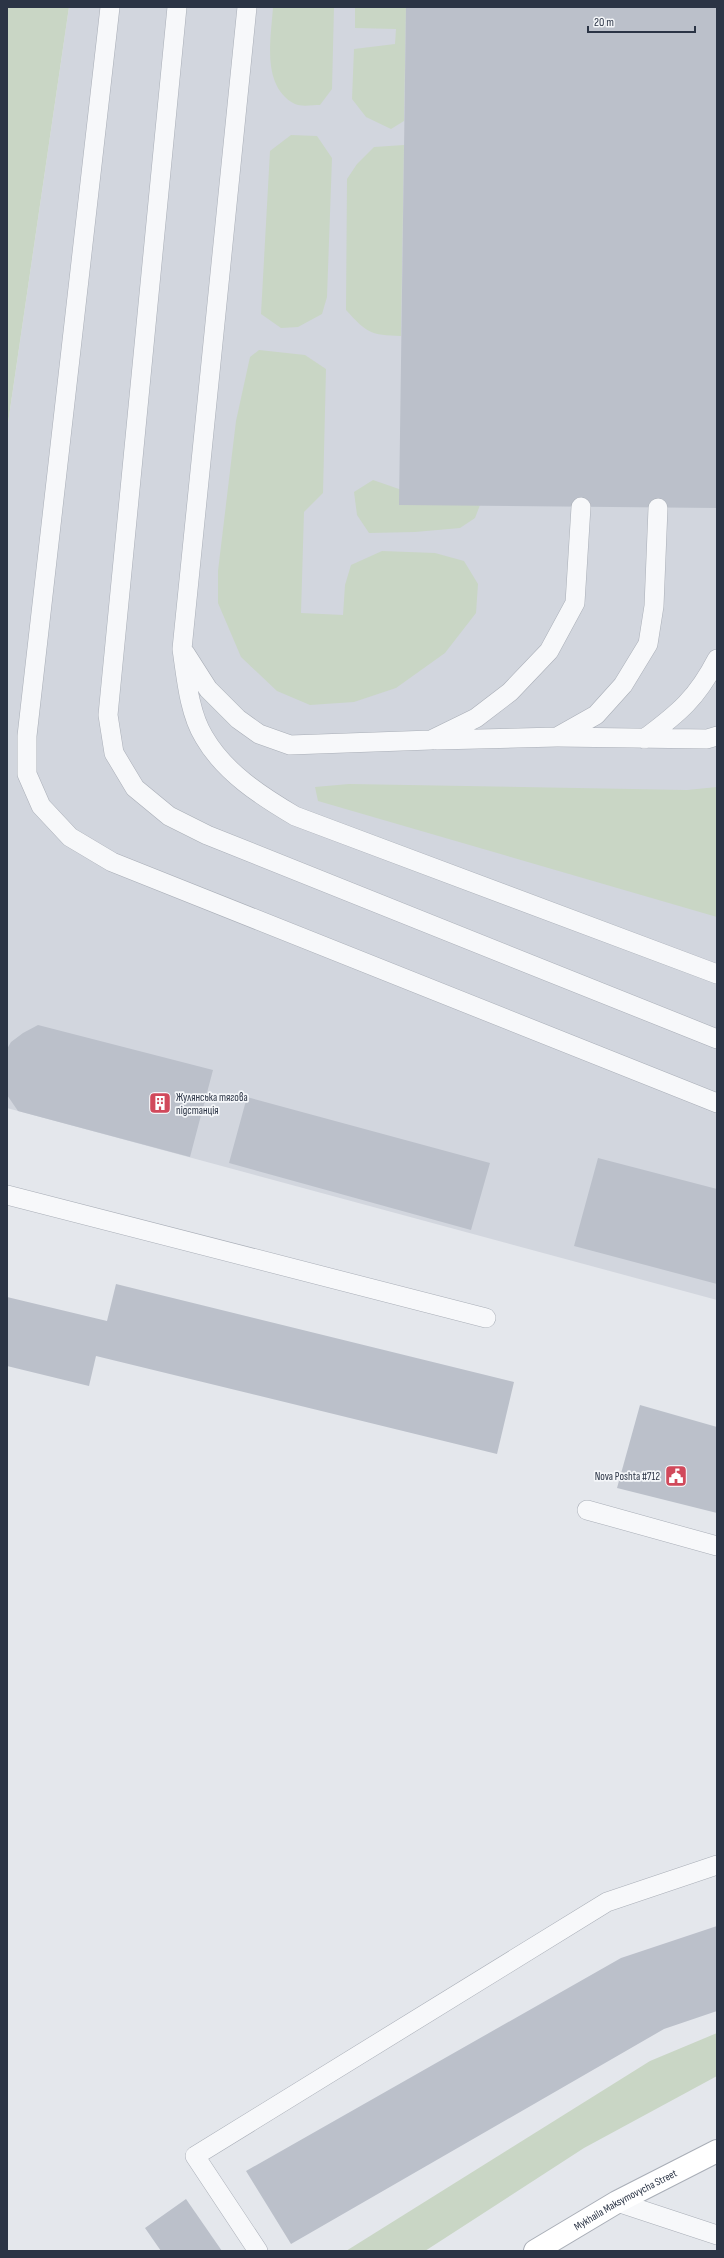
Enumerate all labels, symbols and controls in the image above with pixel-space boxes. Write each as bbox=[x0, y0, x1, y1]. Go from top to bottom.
scale bar bbox=[588, 8, 695, 34]
text: 20 m bbox=[594, 15, 614, 30]
building icon: Жулянська тягова підстанція bbox=[147, 1090, 173, 1116]
place label: Жулянська тягова підстанція bbox=[176, 1091, 248, 1117]
public building icon: Nova Poshta #712 bbox=[663, 1463, 689, 1489]
place label: Nova Poshta #712 bbox=[595, 1470, 660, 1483]
street label: Mykhaila Maksymovycha Street bbox=[571, 2166, 679, 2233]

